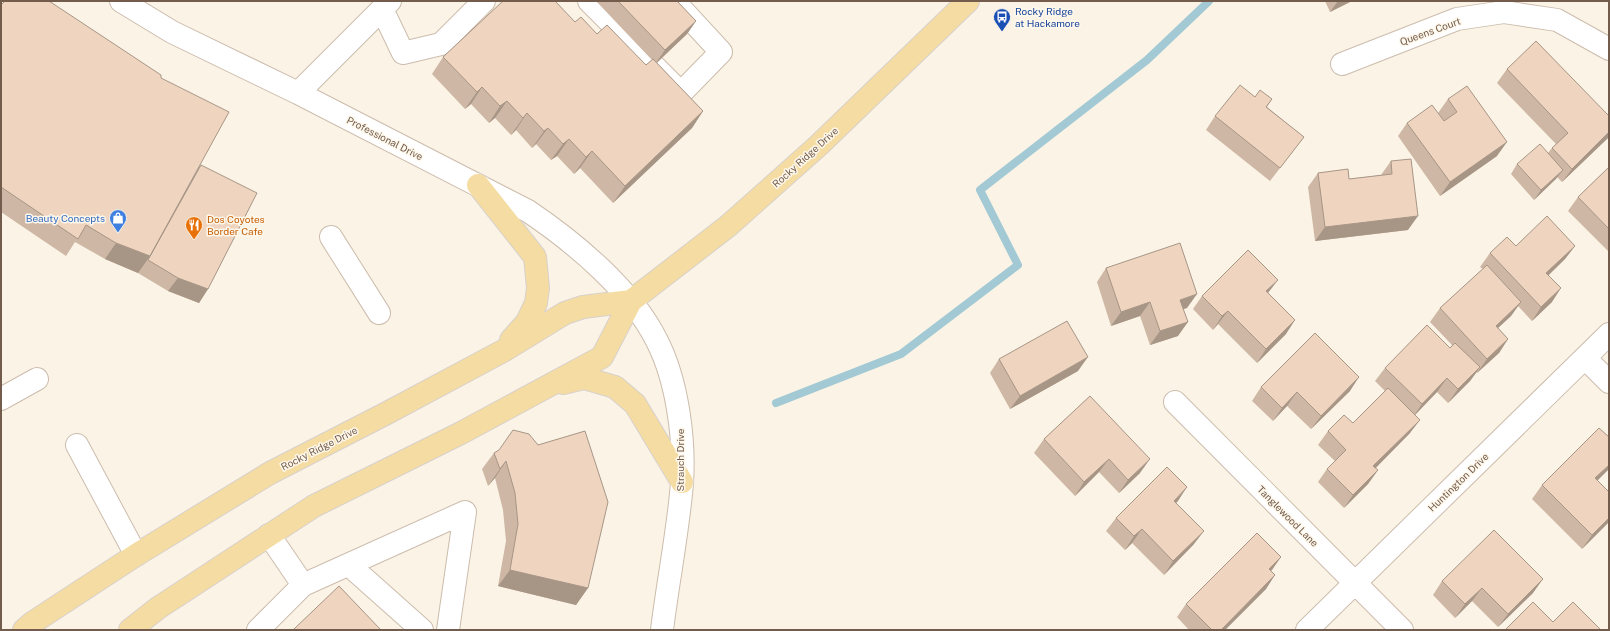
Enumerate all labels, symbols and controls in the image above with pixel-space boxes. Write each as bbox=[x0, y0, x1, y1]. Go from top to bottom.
place label: Rocky Ridge at Hackamore bbox=[1015, 5, 1080, 29]
bus stop icon: Rocky Ridge at Hackamore bbox=[992, 7, 1012, 32]
street label: Queens Court bbox=[1398, 14, 1462, 48]
street label: Professional Drive bbox=[345, 114, 425, 163]
street label: Rocky Ridge Drive bbox=[770, 124, 841, 190]
shop icon: Beauty Concepts bbox=[108, 208, 128, 233]
place label: Beauty Concepts bbox=[26, 212, 105, 224]
place label: Dos Coyotes Border Cafe bbox=[207, 213, 265, 237]
restaurant icon: Dos Coyotes Border Cafe bbox=[184, 215, 204, 240]
street label: Rocky Ridge Drive bbox=[279, 423, 360, 472]
street label: Strauch Drive bbox=[674, 428, 686, 491]
street label: Huntington Drive bbox=[1425, 450, 1491, 514]
street label: Tanglewood Lane bbox=[1255, 483, 1321, 549]

